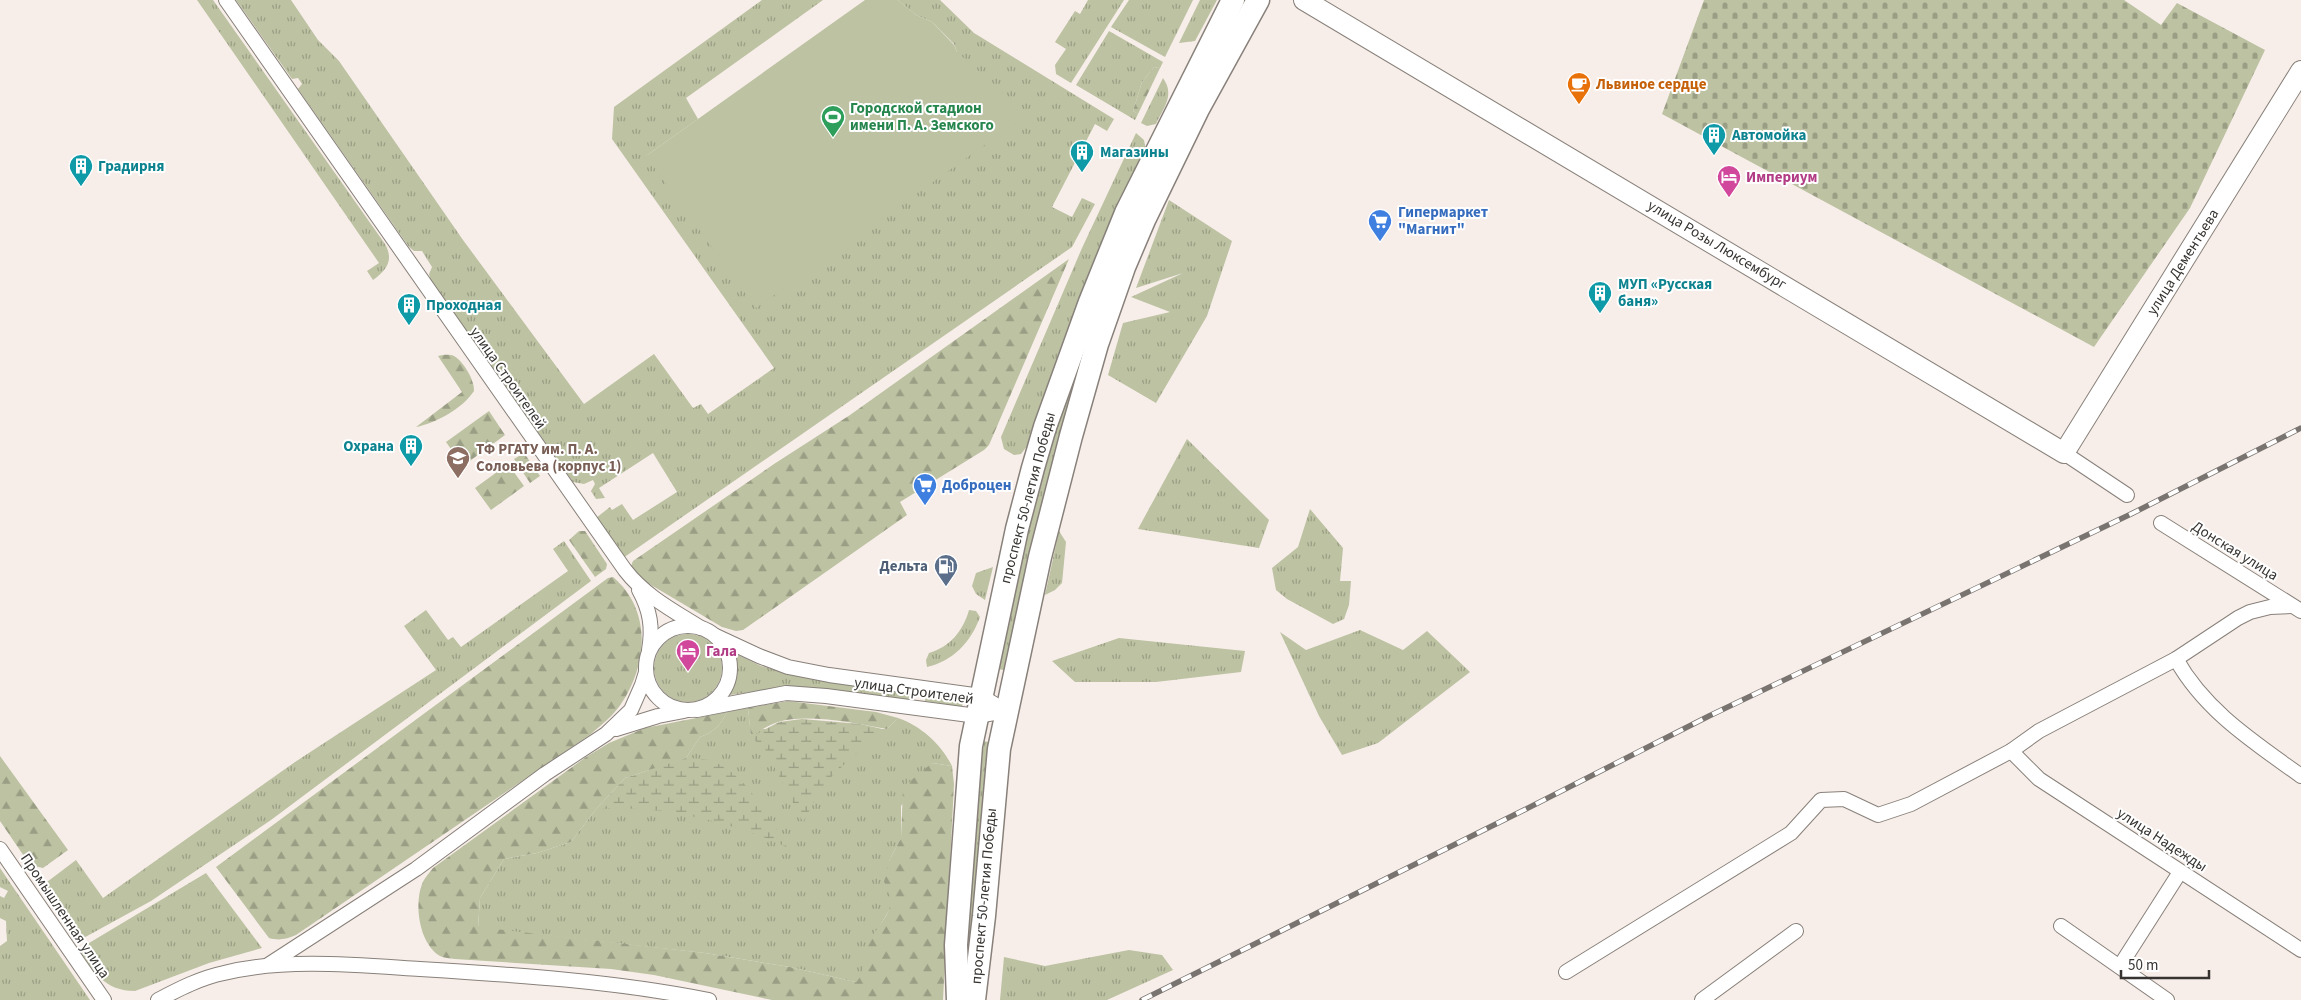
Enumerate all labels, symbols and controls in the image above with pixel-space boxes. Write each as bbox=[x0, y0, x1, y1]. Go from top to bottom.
cafe icon: Львиное сердце bbox=[1566, 71, 1592, 105]
place label: Львиное сердце bbox=[1595, 74, 1707, 95]
place label: Городской стадион имени П. А. Земского bbox=[850, 98, 994, 136]
sports icon: Городской стадион имени П. А. Земского bbox=[820, 104, 846, 138]
building icon: Автомойка bbox=[1701, 122, 1727, 156]
place label: Автомойка bbox=[1731, 125, 1807, 146]
building icon: Магазины bbox=[1069, 139, 1095, 173]
place label: Магазины bbox=[1100, 142, 1169, 163]
building icon: Градирня bbox=[68, 153, 94, 187]
place label: Градирня bbox=[98, 156, 164, 177]
hotel icon: Империум bbox=[1716, 164, 1742, 198]
place label: Империум bbox=[1746, 167, 1818, 188]
street label: улица Розы Люксембург bbox=[1643, 195, 1791, 295]
place label: Гипермаркет "Магнит" bbox=[1398, 202, 1488, 240]
street label: улица Дементьева bbox=[2142, 205, 2224, 319]
supermarket icon: Гипермаркет "Магнит" bbox=[1367, 208, 1393, 242]
place label: МУП «Русская баня» bbox=[1618, 274, 1712, 312]
building icon: МУП «Русская баня» bbox=[1587, 280, 1613, 314]
building icon: Проходная bbox=[396, 292, 422, 326]
place label: Проходная bbox=[426, 295, 502, 316]
street label: улица Строителей bbox=[465, 323, 551, 433]
street label: проспект 50-летия Победы bbox=[995, 410, 1061, 586]
building icon: Охрана bbox=[398, 433, 424, 467]
place label: Охрана bbox=[343, 436, 394, 457]
place label: ТФ РГАТУ им. П. А. Соловьева (корпус 1) bbox=[476, 439, 622, 477]
school or university icon: ТФ РГАТУ им. П. А. Соловьева (корпус 1) bbox=[445, 445, 471, 479]
supermarket icon: Доброцен bbox=[912, 472, 938, 506]
place label: Доброцен bbox=[942, 475, 1011, 496]
street label: Донская улица bbox=[2188, 516, 2282, 586]
fuel station icon: Дельта bbox=[933, 553, 959, 587]
place label: Дельта bbox=[880, 556, 928, 577]
hotel icon: Гала bbox=[675, 638, 701, 672]
place label: Гала bbox=[706, 641, 737, 662]
street label: улица Строителей bbox=[853, 672, 975, 710]
street label: улица Надежды bbox=[2113, 803, 2211, 877]
street label: проспект 50-летия Победы bbox=[966, 807, 1002, 985]
street label: Промышленная улица bbox=[15, 849, 115, 983]
scale bar bbox=[2121, 948, 2208, 980]
text: 50 m bbox=[2128, 955, 2158, 976]

